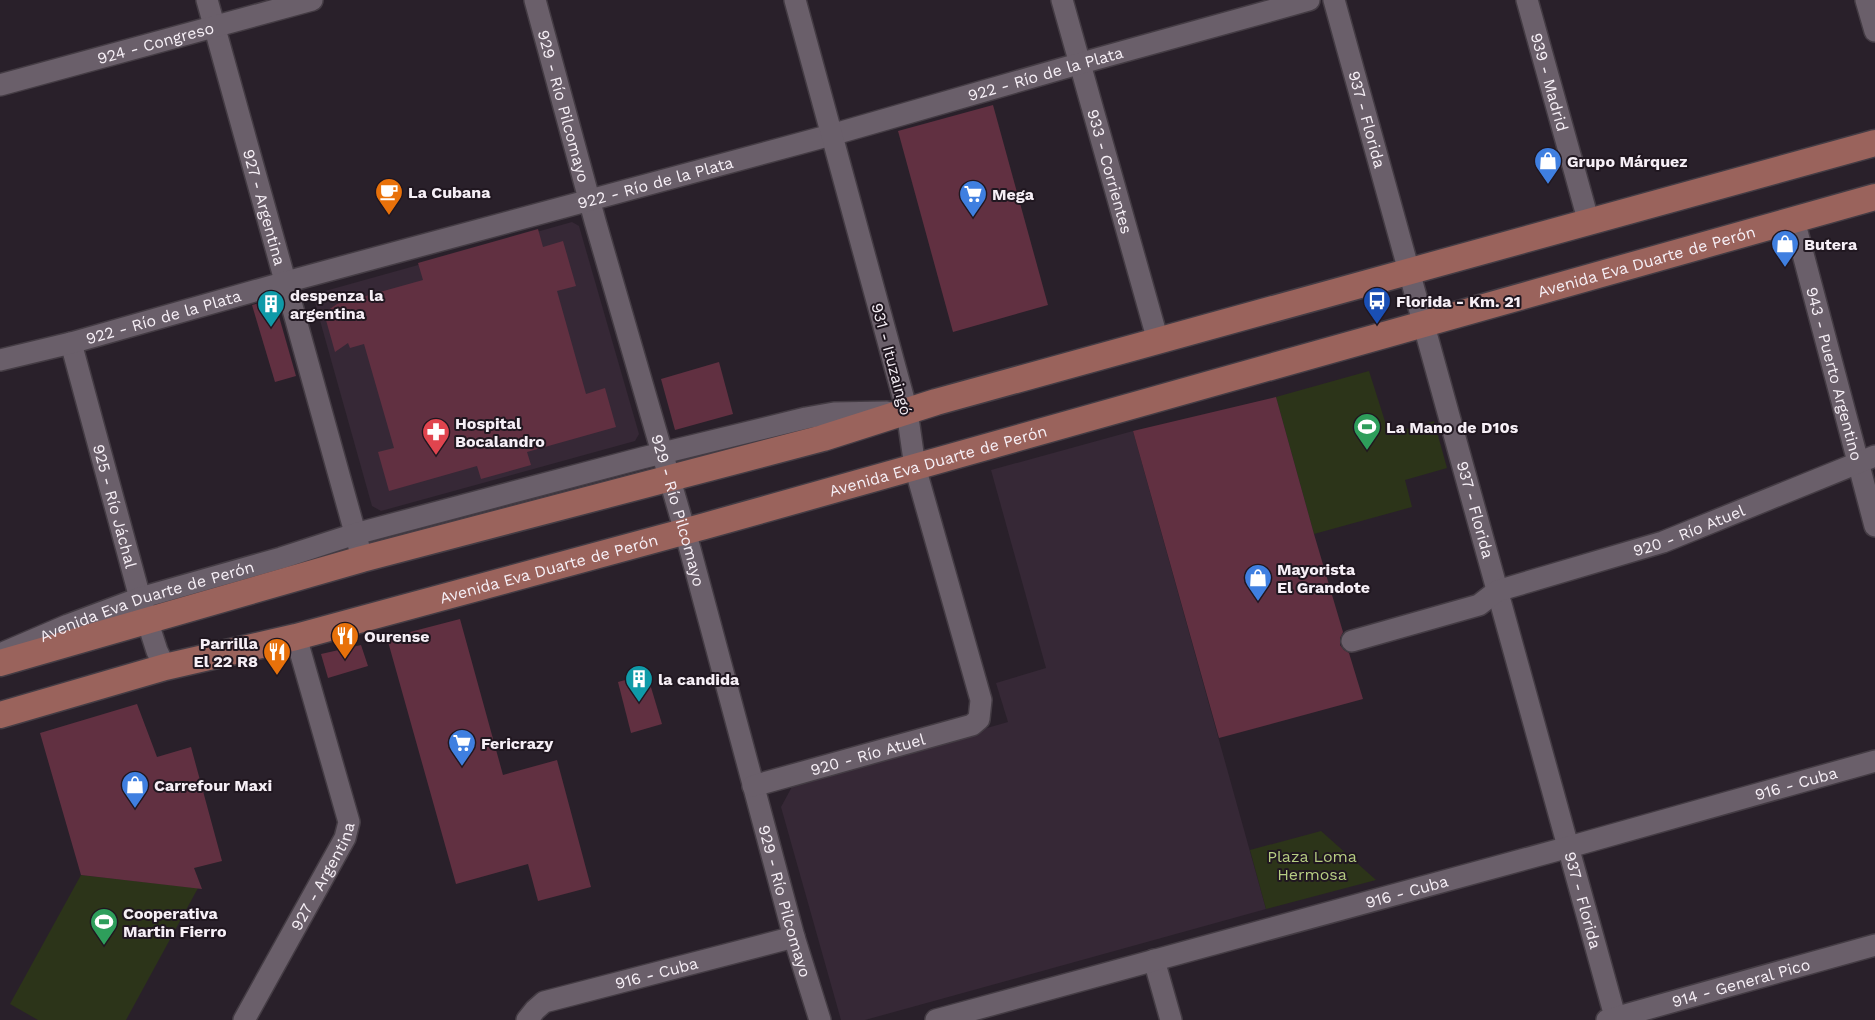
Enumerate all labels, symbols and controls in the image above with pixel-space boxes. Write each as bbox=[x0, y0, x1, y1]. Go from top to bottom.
street label: 924 - Congreso bbox=[95, 18, 216, 68]
street label: 929 - Río Pilcomayo bbox=[534, 28, 593, 185]
street label: 939 - Madrid bbox=[1527, 31, 1572, 133]
street label: 922 - Río de la Plata bbox=[966, 43, 1125, 105]
street label: 937 - Florida bbox=[1344, 69, 1389, 170]
street label: 933 - Corrientes bbox=[1083, 107, 1136, 236]
shop icon: Grupo Márquez bbox=[1533, 146, 1563, 185]
street label: 927 - Argentina bbox=[239, 147, 289, 268]
place label: Grupo Márquez bbox=[1567, 152, 1688, 171]
street label: 922 - Río de la Plata bbox=[575, 153, 735, 213]
cafe icon: La Cubana bbox=[374, 177, 404, 216]
supermarket icon: Mega bbox=[958, 179, 988, 218]
place label: La Cubana bbox=[408, 183, 491, 202]
place label: Mega bbox=[992, 185, 1035, 204]
street label: Avenida Eva Duarte de Perón bbox=[1536, 222, 1758, 301]
shop icon: Butera bbox=[1770, 229, 1800, 268]
place label: Butera bbox=[1804, 235, 1858, 254]
street label: 943 - Puerto Argentino bbox=[1802, 285, 1866, 463]
street label: 922 - Río de la Plata bbox=[84, 286, 243, 348]
place label: despenza la argentina bbox=[290, 286, 384, 323]
bus stop icon: Florida - Km. 21 bbox=[1362, 286, 1392, 325]
building icon: despenza la argentina bbox=[256, 289, 286, 328]
place label: Florida - Km. 21 bbox=[1396, 292, 1521, 311]
street label: 931 - Ituzaingó bbox=[867, 301, 916, 417]
sports icon: La Mano de D10s bbox=[1352, 412, 1382, 451]
place label: Hospital Bocalandro bbox=[455, 414, 545, 451]
pharmacy icon: Hospital Bocalandro bbox=[421, 417, 451, 456]
place label: La Mano de D10s bbox=[1386, 418, 1519, 437]
street label: Avenida Eva Duarte de Perón bbox=[827, 421, 1049, 501]
street label: 929 - Río Pilcomayo bbox=[647, 432, 709, 588]
street label: 925 - Río Jáchal bbox=[89, 442, 141, 571]
street label: 937 - Florida bbox=[1453, 459, 1498, 561]
street label: 920 - Río Atuel bbox=[1631, 501, 1748, 560]
street label: Avenida Eva Duarte de Perón bbox=[438, 530, 660, 608]
street label: Avenida Eva Duarte de Perón bbox=[37, 557, 256, 646]
place label: Mayorista El Grandote bbox=[1277, 560, 1370, 597]
shop icon: Mayorista El Grandote bbox=[1243, 563, 1273, 602]
restaurant icon: Ourense bbox=[330, 621, 360, 660]
place label: Ourense bbox=[364, 627, 429, 646]
place label: Parrilla El 22 R8 bbox=[194, 634, 259, 671]
restaurant icon: Parrilla El 22 R8 bbox=[262, 637, 292, 676]
building icon: la candida bbox=[624, 664, 654, 703]
place label: la candida bbox=[658, 670, 740, 689]
supermarket icon: Fericrazy bbox=[447, 728, 477, 767]
street label: 920 - Río Atuel bbox=[808, 730, 927, 780]
place label: Fericrazy bbox=[481, 734, 554, 753]
street label: 916 - Cuba bbox=[1753, 763, 1840, 804]
shop icon: Carrefour Maxi bbox=[120, 770, 150, 809]
place label: Carrefour Maxi bbox=[154, 776, 272, 795]
street label: 927 - Argentina bbox=[287, 820, 359, 934]
street label: 929 - Río Pilcomayo bbox=[754, 823, 815, 980]
park label: Plaza Loma Hermosa bbox=[1267, 847, 1357, 884]
street label: 937 - Florida bbox=[1560, 850, 1605, 951]
street label: 916 - Cuba bbox=[1363, 871, 1450, 912]
place label: Cooperativa Martin Fierro bbox=[123, 904, 227, 941]
sports icon: Cooperativa Martin Fierro bbox=[89, 907, 119, 946]
street label: 916 - Cuba bbox=[613, 953, 700, 993]
street label: 914 - General Pico bbox=[1670, 955, 1812, 1011]

